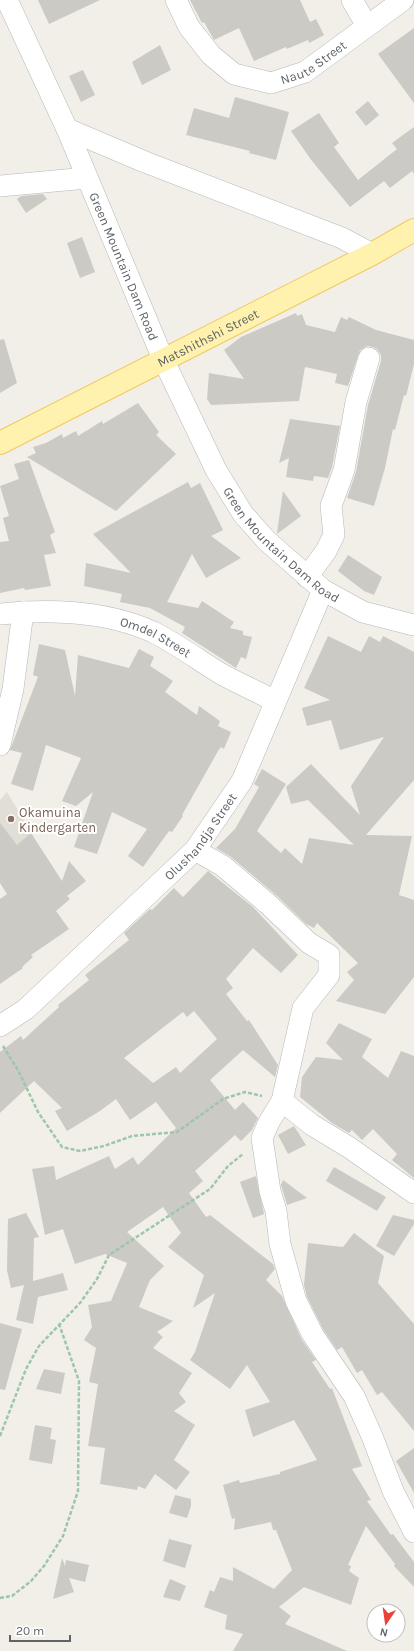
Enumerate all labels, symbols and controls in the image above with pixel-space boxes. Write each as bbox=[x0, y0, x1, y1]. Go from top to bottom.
street label: Naute Street bbox=[279, 37, 349, 87]
street label: Green Mountain Dam Road bbox=[86, 190, 161, 343]
street label: Matshithshi Street bbox=[155, 306, 261, 370]
street label: Green Mountain Dam Road bbox=[220, 484, 342, 606]
street label: Omdel Street bbox=[118, 614, 194, 661]
street label: Olushandja Street bbox=[161, 790, 240, 883]
place label: Okamuina Kindergarten bbox=[19, 805, 96, 835]
marker: Okamuina Kindergarten bbox=[6, 814, 16, 824]
north arrow bbox=[366, 1603, 406, 1643]
scale bar bbox=[10, 1617, 70, 1643]
text: 20 m bbox=[16, 1624, 44, 1638]
text: N bbox=[379, 1625, 389, 1639]

